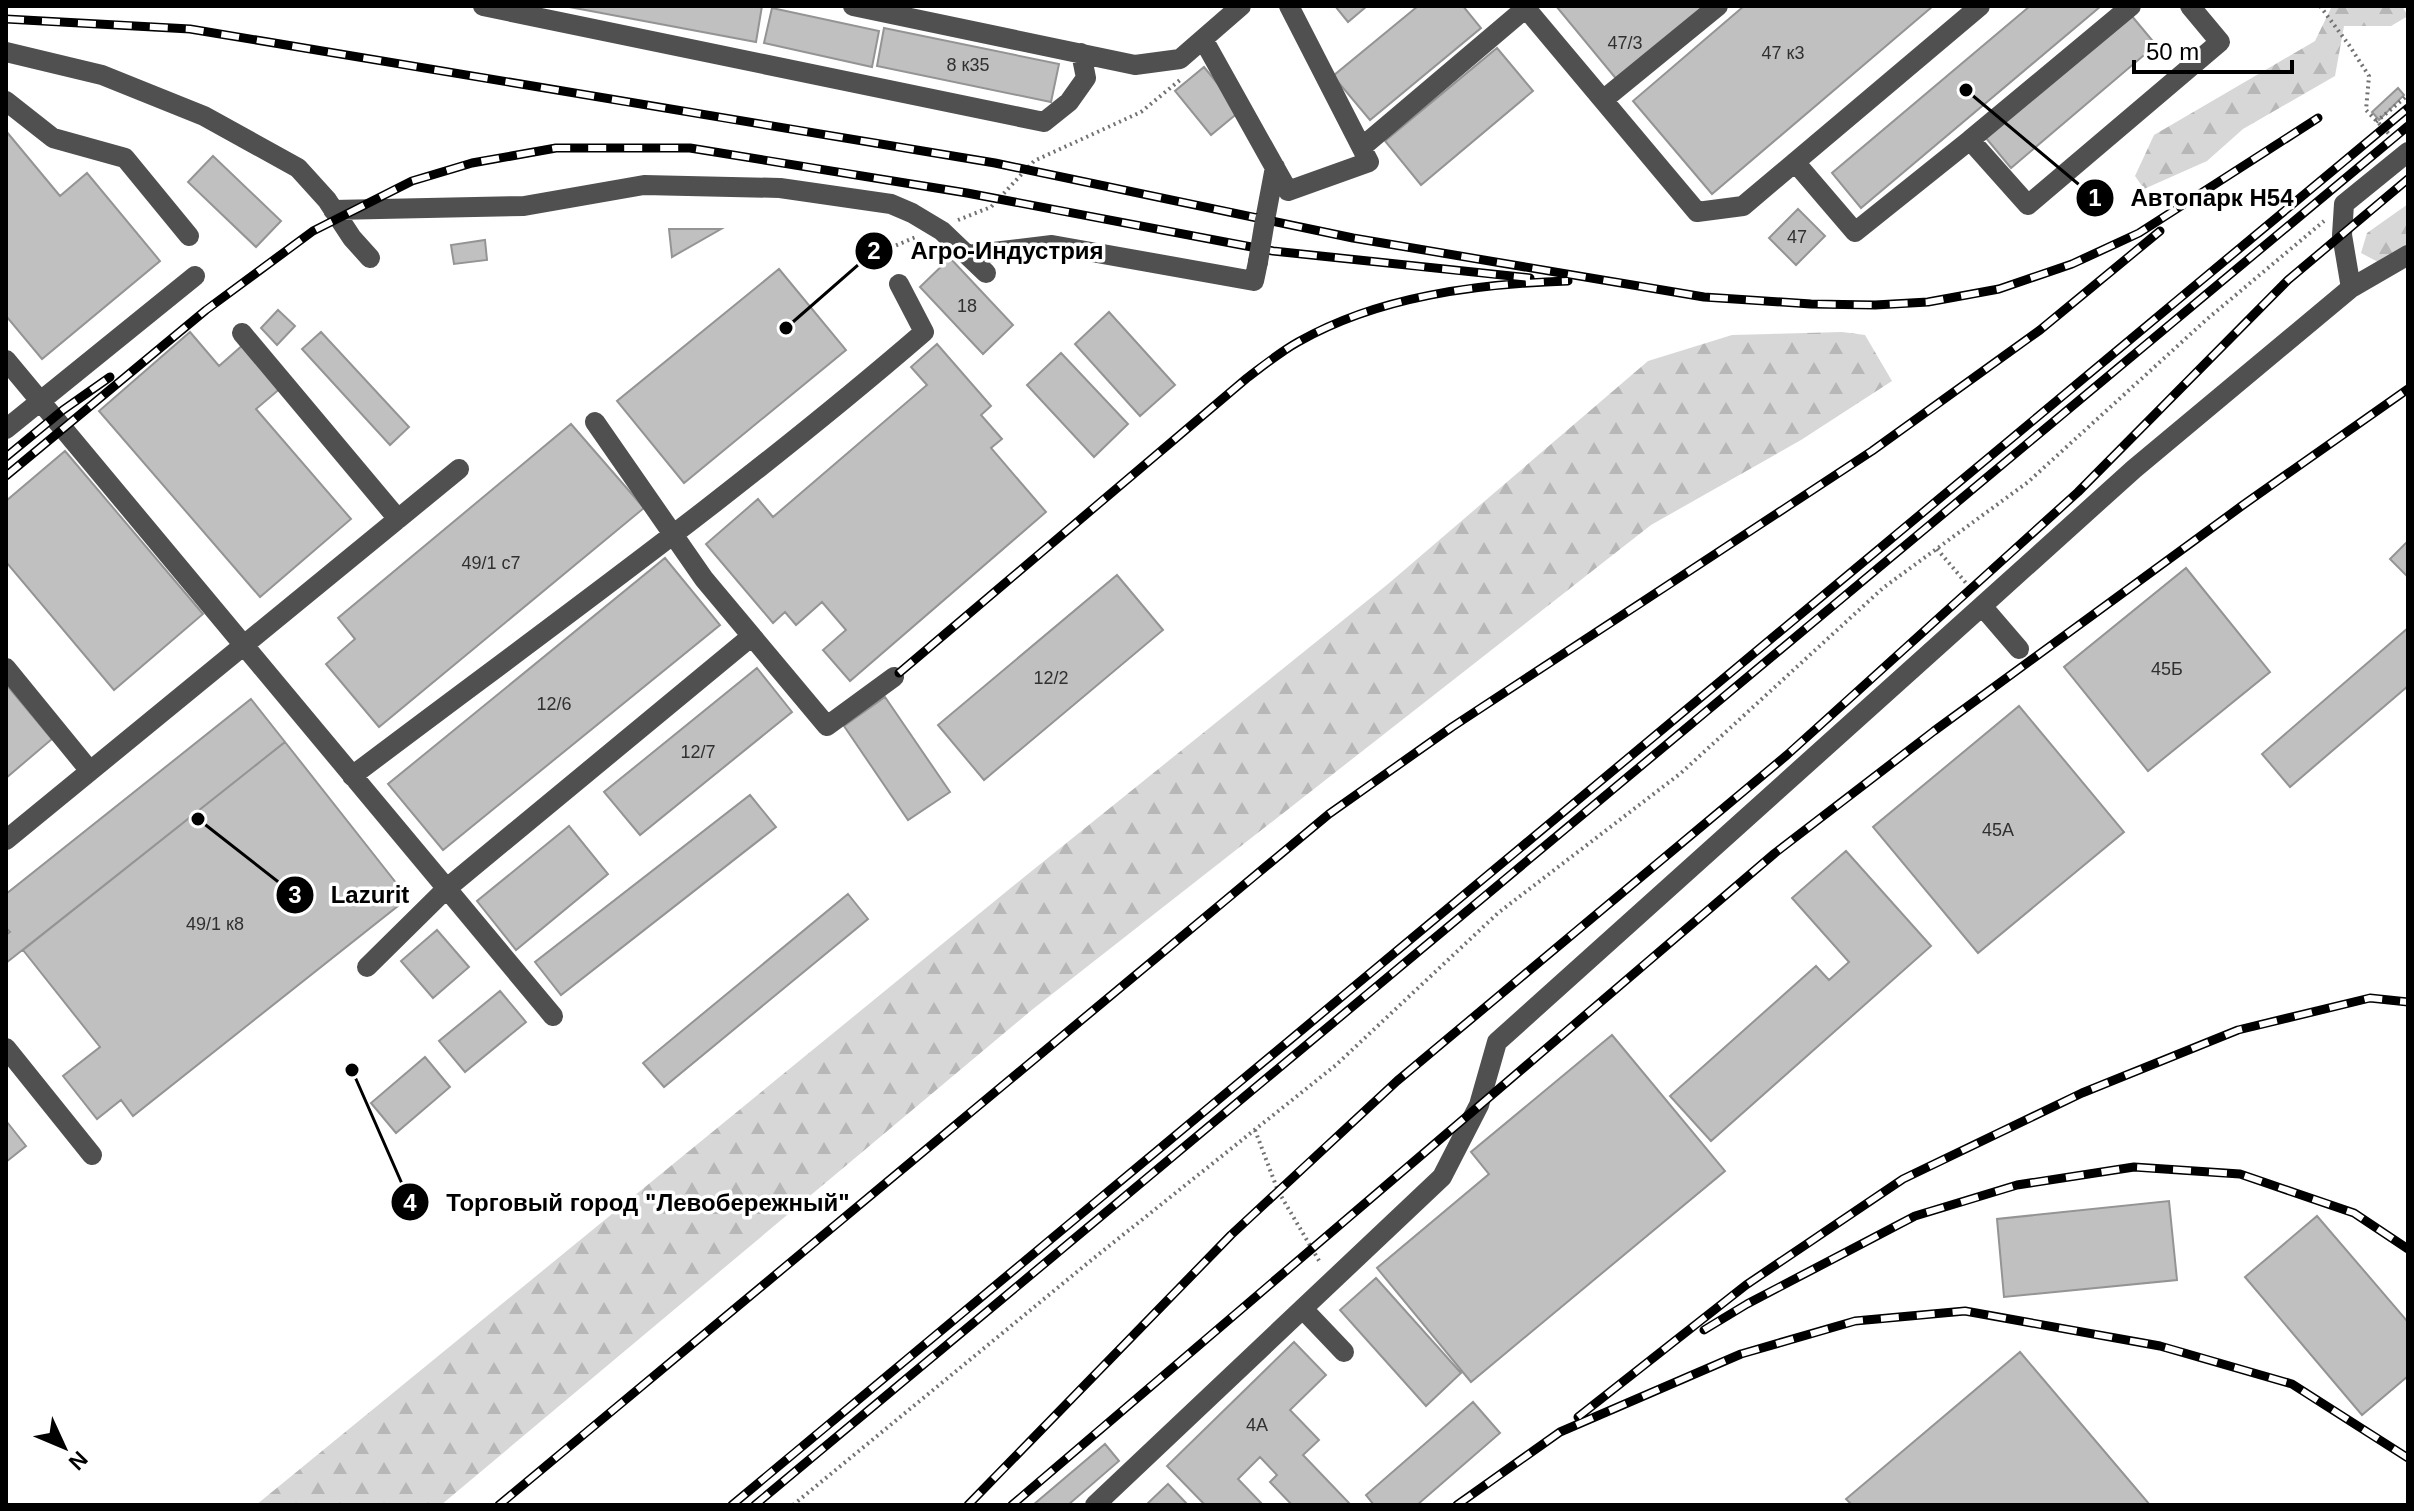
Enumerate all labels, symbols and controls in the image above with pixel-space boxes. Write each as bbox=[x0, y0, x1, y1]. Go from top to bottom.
scale bar bbox=[2134, 24, 2292, 74]
house number: 47/3 bbox=[1607, 33, 1643, 53]
text: 50 m bbox=[2146, 38, 2199, 65]
house number: 47 к3 bbox=[1762, 43, 1804, 63]
house number: 8 к35 bbox=[947, 55, 989, 75]
callout: Автопарк Н54 bbox=[2075, 174, 2310, 222]
text: 1 bbox=[2088, 184, 2102, 211]
text: Автопарк Н54 bbox=[2130, 184, 2294, 211]
callout: Агро-Индустрия bbox=[854, 227, 1119, 275]
house number: 47 bbox=[1787, 227, 1807, 247]
text: 2 bbox=[867, 237, 881, 264]
text: Агро-Индустрия bbox=[910, 237, 1104, 264]
house number: 18 bbox=[957, 296, 977, 316]
house number: 49/1 с7 bbox=[461, 553, 521, 573]
house number: 45Б bbox=[2151, 659, 2183, 679]
house number: 12/2 bbox=[1033, 668, 1069, 688]
house number: 12/6 bbox=[536, 694, 572, 714]
house number: 12/7 bbox=[680, 742, 716, 762]
house number: 45А bbox=[1982, 820, 2014, 840]
callout: Lazurit bbox=[275, 871, 425, 919]
text: 3 bbox=[288, 881, 302, 908]
text: Lazurit bbox=[331, 881, 409, 908]
house number: 49/1 к8 bbox=[186, 914, 244, 934]
callout: Торговый город "Левобережный" bbox=[390, 1178, 866, 1226]
text: 4 bbox=[403, 1189, 417, 1216]
text: Торговый город "Левобережный" bbox=[446, 1189, 850, 1216]
north arrow bbox=[24, 1407, 104, 1487]
house number: 4А bbox=[1246, 1415, 1268, 1435]
text: N bbox=[64, 1446, 93, 1475]

